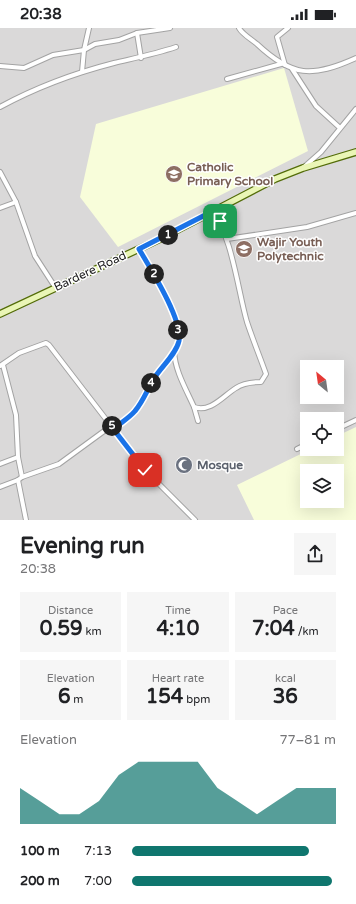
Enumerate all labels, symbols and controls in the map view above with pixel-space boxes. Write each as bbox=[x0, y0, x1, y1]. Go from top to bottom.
text: 20:38 bbox=[20, 5, 62, 23]
place label: Catholic Primary School bbox=[187, 160, 273, 189]
school or university icon: Catholic Primary School bbox=[164, 164, 184, 184]
pin bbox=[203, 204, 237, 238]
icon: arrive bbox=[209, 210, 231, 232]
pin: 1 bbox=[158, 225, 178, 245]
text: 1 bbox=[165, 228, 171, 241]
place label: Wajir Youth Polytechnic bbox=[257, 235, 324, 264]
school or university icon: Wajir Youth Polytechnic bbox=[234, 239, 254, 259]
street label: Bardere Road bbox=[52, 248, 128, 294]
pin: 2 bbox=[144, 264, 164, 284]
text: 2 bbox=[151, 267, 157, 280]
pin: 3 bbox=[168, 320, 188, 340]
text: 3 bbox=[175, 323, 181, 336]
north arrow bbox=[300, 360, 344, 404]
map controls bbox=[300, 360, 344, 508]
pin: 4 bbox=[141, 373, 161, 393]
text: 4 bbox=[148, 376, 154, 389]
button: locate bbox=[300, 412, 344, 456]
pin: 5 bbox=[102, 416, 122, 436]
text: 5 bbox=[109, 419, 115, 432]
pin bbox=[128, 453, 162, 487]
mosque icon: Mosque bbox=[174, 455, 194, 475]
place label: Mosque bbox=[197, 458, 243, 473]
icon: check bbox=[134, 459, 156, 481]
button: layers bbox=[300, 464, 344, 508]
text: Evening run bbox=[20, 533, 145, 559]
button: share bbox=[294, 533, 336, 575]
text: 20:38 bbox=[20, 561, 56, 577]
text: Distance bbox=[48, 604, 93, 617]
text: Time bbox=[165, 604, 191, 617]
text: Pace bbox=[273, 604, 298, 617]
text: 0.59 bbox=[40, 617, 83, 641]
text: 4:10 bbox=[157, 617, 199, 641]
text: 7:04 bbox=[252, 617, 295, 641]
text: km bbox=[83, 625, 102, 638]
text: /km bbox=[295, 625, 319, 638]
text: Elevation bbox=[47, 672, 95, 685]
text: Heart rate bbox=[152, 672, 204, 685]
text: kcal bbox=[275, 672, 296, 685]
text: 6 bbox=[58, 685, 70, 709]
text: 154 bbox=[146, 685, 183, 709]
text: 36 bbox=[273, 685, 298, 709]
text: m bbox=[70, 693, 83, 706]
text: bpm bbox=[183, 693, 210, 706]
text: Elevation bbox=[20, 732, 77, 748]
text: 77–81 m bbox=[279, 732, 336, 748]
text: 100 m bbox=[20, 843, 60, 859]
text: 7:13 bbox=[84, 843, 112, 859]
text: 200 m bbox=[20, 873, 60, 889]
text: 7:00 bbox=[84, 873, 112, 889]

